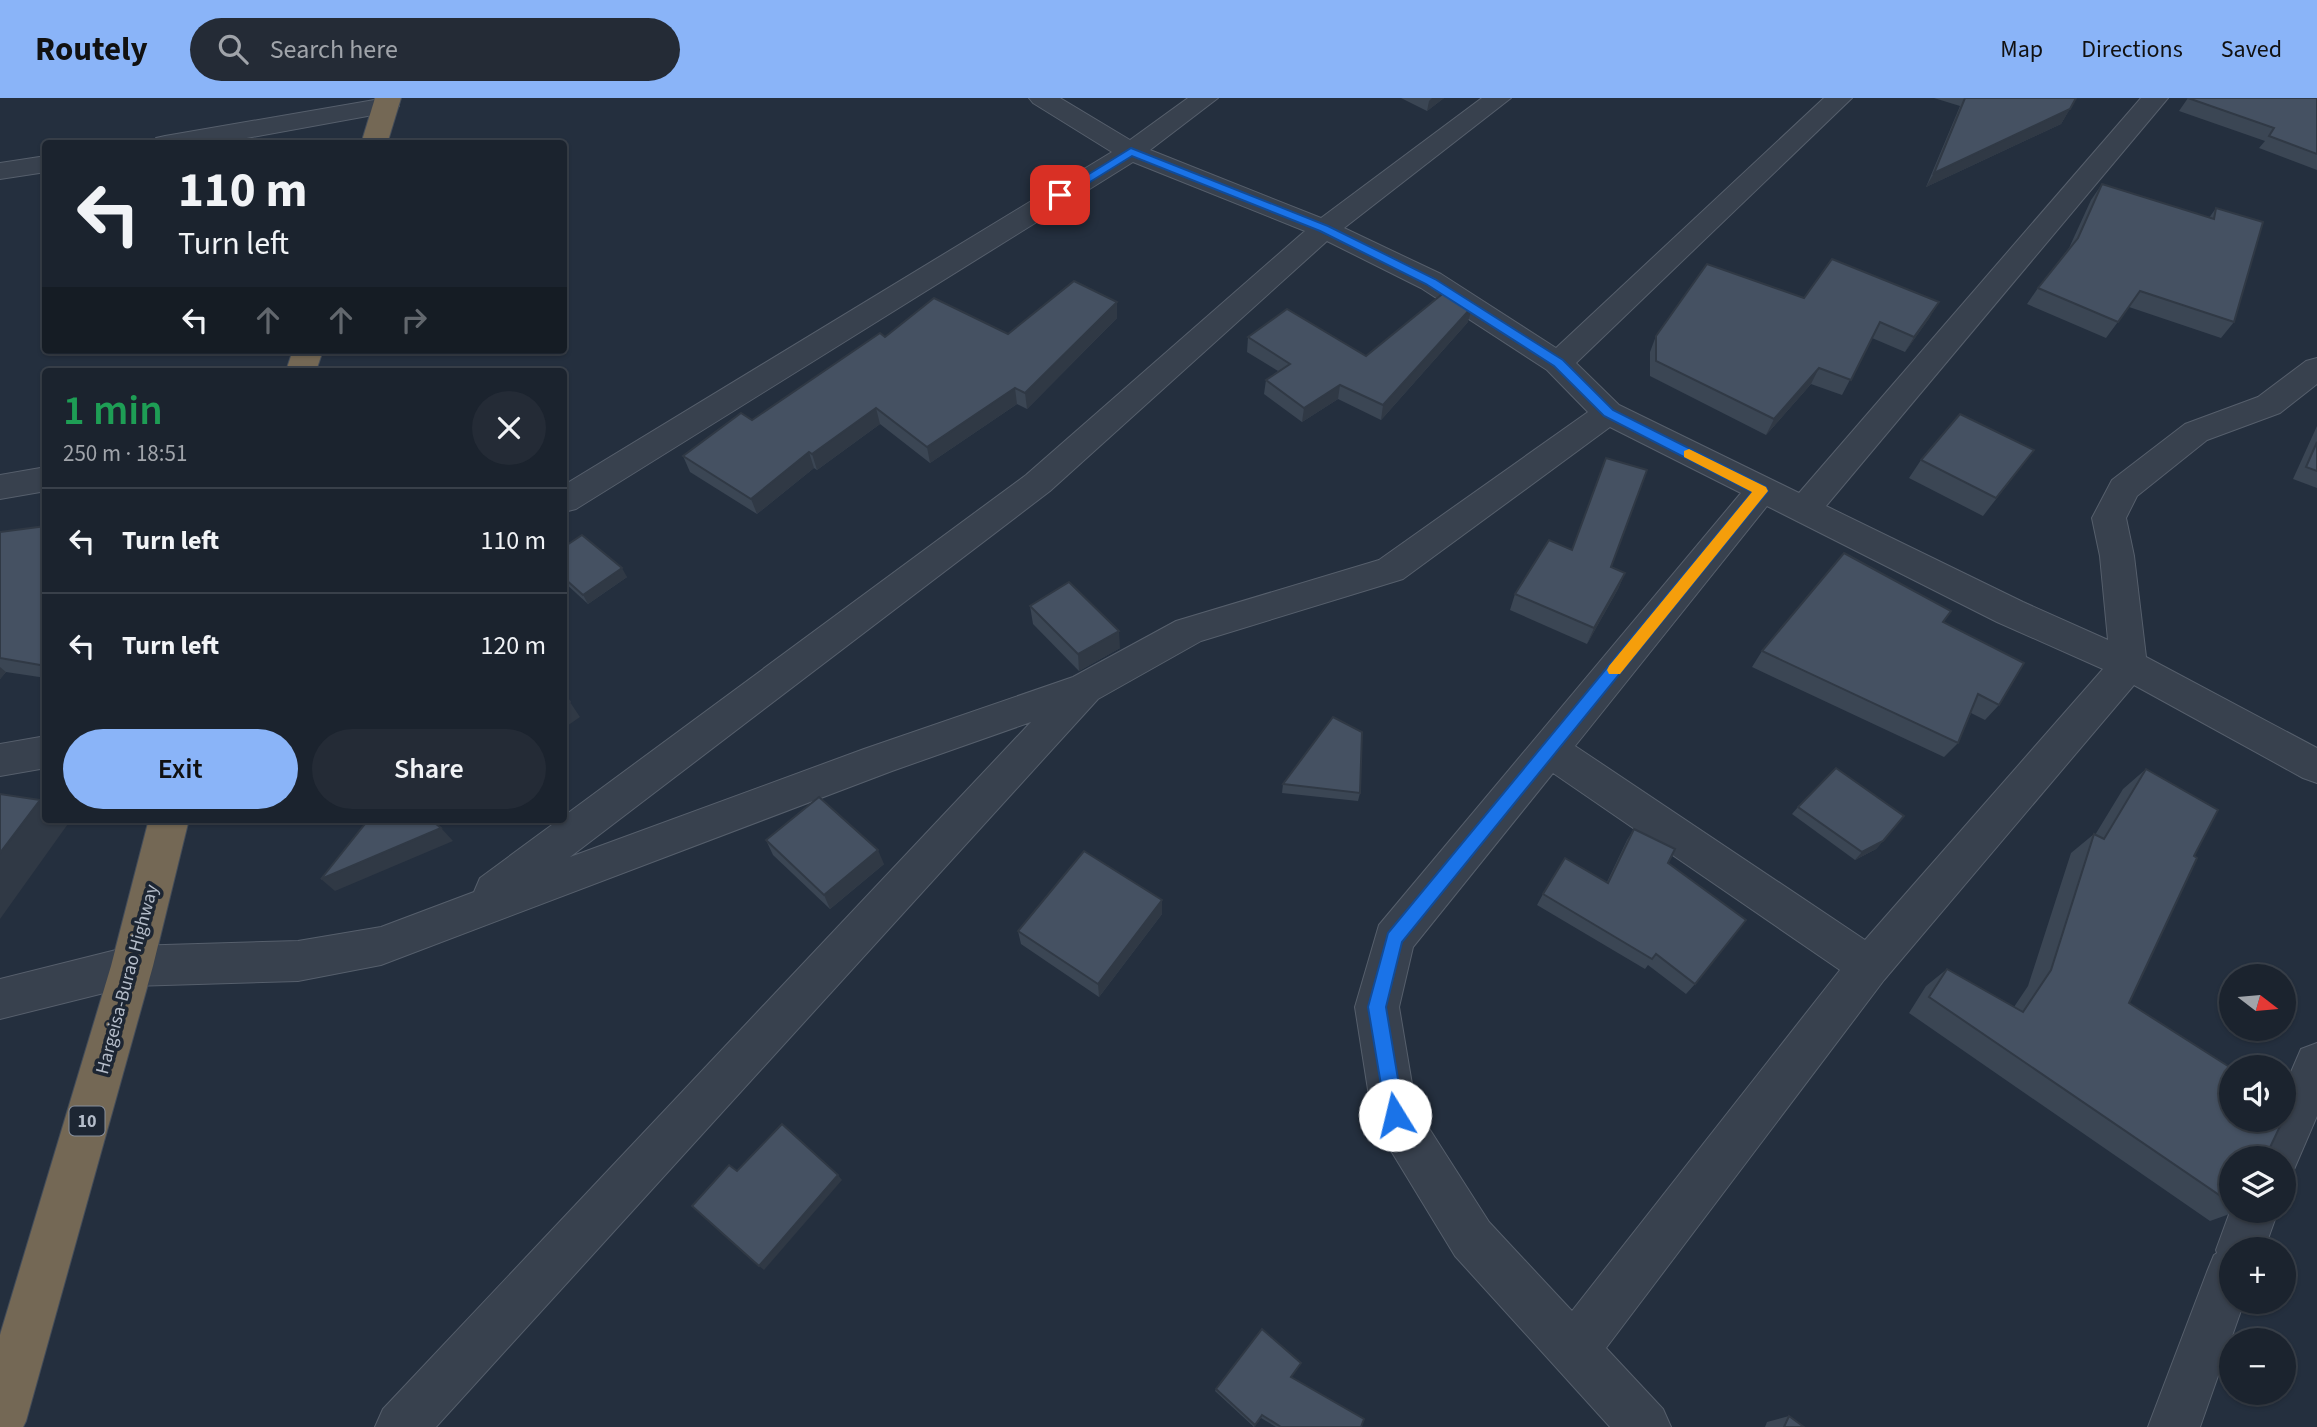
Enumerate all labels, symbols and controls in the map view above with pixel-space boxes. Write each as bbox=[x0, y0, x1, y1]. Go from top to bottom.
search box bbox=[190, 18, 680, 81]
text: Routely bbox=[35, 26, 148, 73]
icon: search bbox=[214, 30, 252, 68]
text: Search here bbox=[270, 31, 398, 68]
text: Map bbox=[2000, 32, 2043, 67]
text: Directions bbox=[2081, 32, 2183, 67]
text: Saved bbox=[2221, 32, 2282, 67]
text: 110 m bbox=[178, 156, 307, 226]
pin bbox=[1030, 165, 1090, 225]
icon: left bbox=[63, 168, 154, 259]
icon: arrive bbox=[1041, 176, 1079, 214]
text: Turn left bbox=[178, 221, 289, 267]
icon: left bbox=[176, 301, 214, 339]
icon: ahead bbox=[249, 301, 287, 339]
icon: ahead bbox=[322, 301, 360, 339]
icon: right bbox=[395, 301, 433, 339]
text: 1 min bbox=[63, 381, 163, 441]
button: close bbox=[472, 391, 546, 465]
text: 250 m · 18:51 bbox=[63, 437, 187, 470]
icon: left bbox=[63, 522, 101, 560]
text: Turn left bbox=[122, 522, 219, 559]
text: 110 m bbox=[480, 522, 546, 559]
icon: left bbox=[63, 627, 101, 665]
text: Turn left bbox=[122, 627, 219, 664]
text: 120 m bbox=[480, 627, 546, 664]
button: Exit bbox=[63, 729, 298, 809]
button: Share bbox=[312, 729, 546, 809]
street label: Hargeisa-Burao Highway bbox=[89, 881, 166, 1077]
north arrow bbox=[2219, 964, 2296, 1041]
map controls bbox=[2219, 964, 2296, 1405]
button: sound bbox=[2219, 1055, 2296, 1132]
position arrow bbox=[1358, 1078, 1432, 1152]
road number: 10 bbox=[70, 1106, 104, 1136]
button: layers bbox=[2219, 1146, 2296, 1223]
button: + bbox=[2219, 1237, 2296, 1314]
button: − bbox=[2219, 1328, 2296, 1405]

